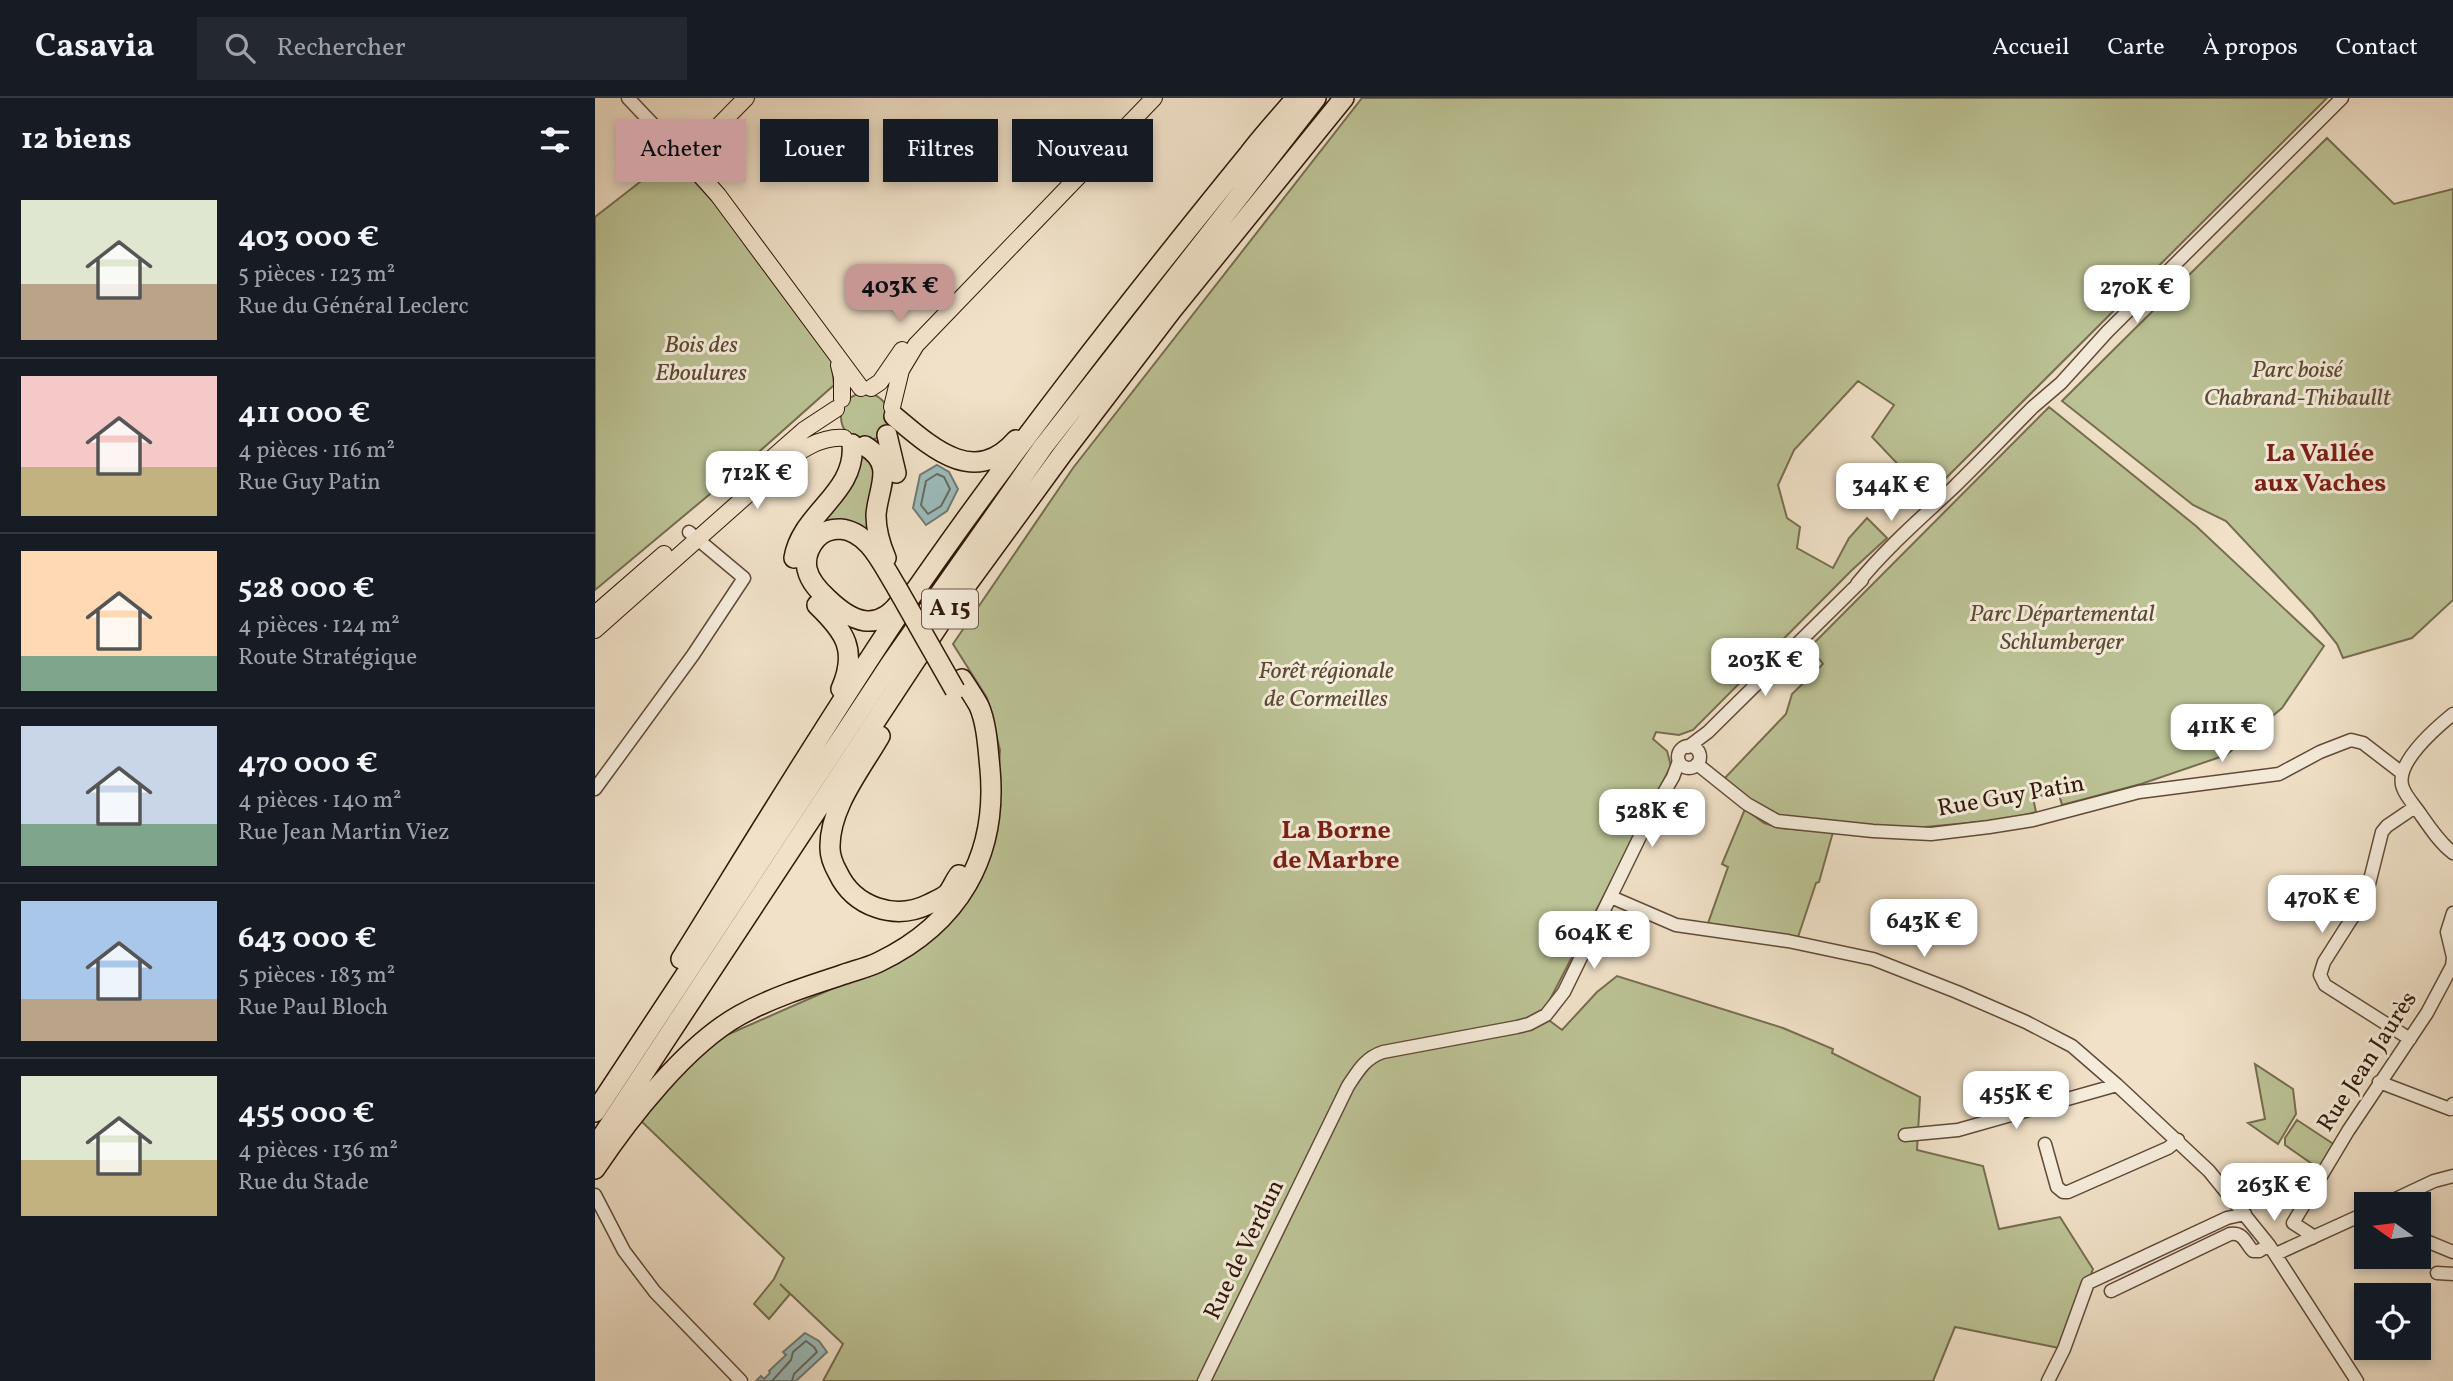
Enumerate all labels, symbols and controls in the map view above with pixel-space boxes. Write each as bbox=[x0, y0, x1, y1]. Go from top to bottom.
search box bbox=[197, 17, 687, 80]
text: Casavia bbox=[35, 25, 155, 71]
icon: search bbox=[221, 29, 259, 67]
text: Rechercher bbox=[277, 30, 406, 66]
text: Accueil bbox=[1992, 31, 2069, 65]
text: Carte bbox=[2107, 31, 2165, 65]
text: À propos bbox=[2203, 31, 2298, 65]
text: Contact bbox=[2336, 31, 2418, 65]
text: 12 biens bbox=[21, 119, 132, 161]
chip: Acheter bbox=[616, 119, 746, 182]
chip: Louer bbox=[760, 119, 869, 182]
chip: Filtres bbox=[883, 119, 998, 182]
chip: Nouveau bbox=[1012, 119, 1153, 182]
icon: filters bbox=[536, 121, 574, 159]
text: 403 000 € bbox=[238, 217, 379, 259]
icon: home bbox=[77, 228, 161, 312]
text: 5 pièces · 123 m² bbox=[238, 259, 395, 291]
pin: 403K € bbox=[843, 264, 957, 324]
pin: 270K € bbox=[2080, 266, 2194, 325]
text: 403K € bbox=[861, 271, 939, 303]
text: 270K € bbox=[2100, 272, 2174, 304]
text: Rue du Général Leclerc bbox=[238, 291, 469, 323]
park label: Bois des Eboulures bbox=[655, 329, 747, 391]
park label: Parc boisé Chabrand-Thibaullt bbox=[2204, 354, 2392, 416]
text: 411 000 € bbox=[238, 393, 370, 435]
icon: home bbox=[77, 404, 161, 488]
text: 4 pièces · 116 m² bbox=[238, 435, 395, 467]
district label: La Vallée aux Vaches bbox=[2254, 436, 2386, 502]
pin: 712K € bbox=[700, 452, 814, 511]
text: 712K € bbox=[722, 458, 792, 490]
pin: 344K € bbox=[1834, 464, 1948, 523]
text: Rue Guy Patin bbox=[238, 467, 381, 499]
text: 344K € bbox=[1852, 470, 1930, 502]
text: 528 000 € bbox=[238, 568, 375, 610]
icon: home bbox=[77, 579, 161, 663]
road number: A 15 bbox=[922, 589, 978, 628]
park label: Parc Départemental Schlumberger bbox=[1969, 598, 2155, 660]
text: 4 pièces · 124 m² bbox=[238, 610, 400, 642]
pin: 203K € bbox=[1708, 638, 1822, 698]
text: Route Stratégique bbox=[238, 642, 417, 674]
text: 203K € bbox=[1727, 645, 1803, 677]
park label: Forêt régionale de Cormeilles bbox=[1258, 655, 1394, 717]
pin: 411K € bbox=[2165, 704, 2279, 764]
text: 411K € bbox=[2187, 711, 2257, 743]
text: 470 000 € bbox=[238, 743, 378, 785]
icon: home bbox=[77, 754, 161, 838]
street label: Rue Guy Patin bbox=[1935, 767, 2087, 827]
text: 4 pièces · 140 m² bbox=[238, 785, 402, 817]
pin: 528K € bbox=[1595, 790, 1709, 849]
text: 528K € bbox=[1615, 796, 1689, 828]
district label: La Borne de Marbre bbox=[1272, 813, 1400, 879]
text: Rue Jean Martin Viez bbox=[238, 817, 450, 849]
pin: 470K € bbox=[2265, 876, 2379, 935]
text: 470K € bbox=[2284, 882, 2360, 914]
pin: 643K € bbox=[1867, 900, 1981, 959]
text: 643K € bbox=[1886, 906, 1962, 938]
pin: 604K € bbox=[1537, 912, 1651, 971]
text: 643 000 € bbox=[238, 918, 377, 960]
text: 604K € bbox=[1555, 918, 1633, 950]
icon: home bbox=[77, 929, 161, 1013]
text: 5 pièces · 183 m² bbox=[238, 960, 395, 992]
street label: Rue Jean Jaurès bbox=[2310, 985, 2426, 1139]
text: Rue Paul Bloch bbox=[238, 992, 388, 1024]
pin: 455K € bbox=[1959, 1072, 2073, 1131]
text: 455K € bbox=[1979, 1078, 2053, 1110]
text: 455 000 € bbox=[238, 1093, 375, 1135]
icon: home bbox=[77, 1104, 161, 1188]
text: 4 pièces · 136 m² bbox=[238, 1135, 398, 1167]
pin: 263K € bbox=[2217, 1164, 2331, 1223]
text: Rue du Stade bbox=[238, 1167, 369, 1199]
text: 263K € bbox=[2237, 1170, 2311, 1202]
street label: Rue de Verdun bbox=[1196, 1174, 1294, 1326]
north arrow bbox=[2354, 1192, 2431, 1269]
map controls bbox=[2354, 1192, 2431, 1360]
button: locate bbox=[2354, 1283, 2431, 1360]

